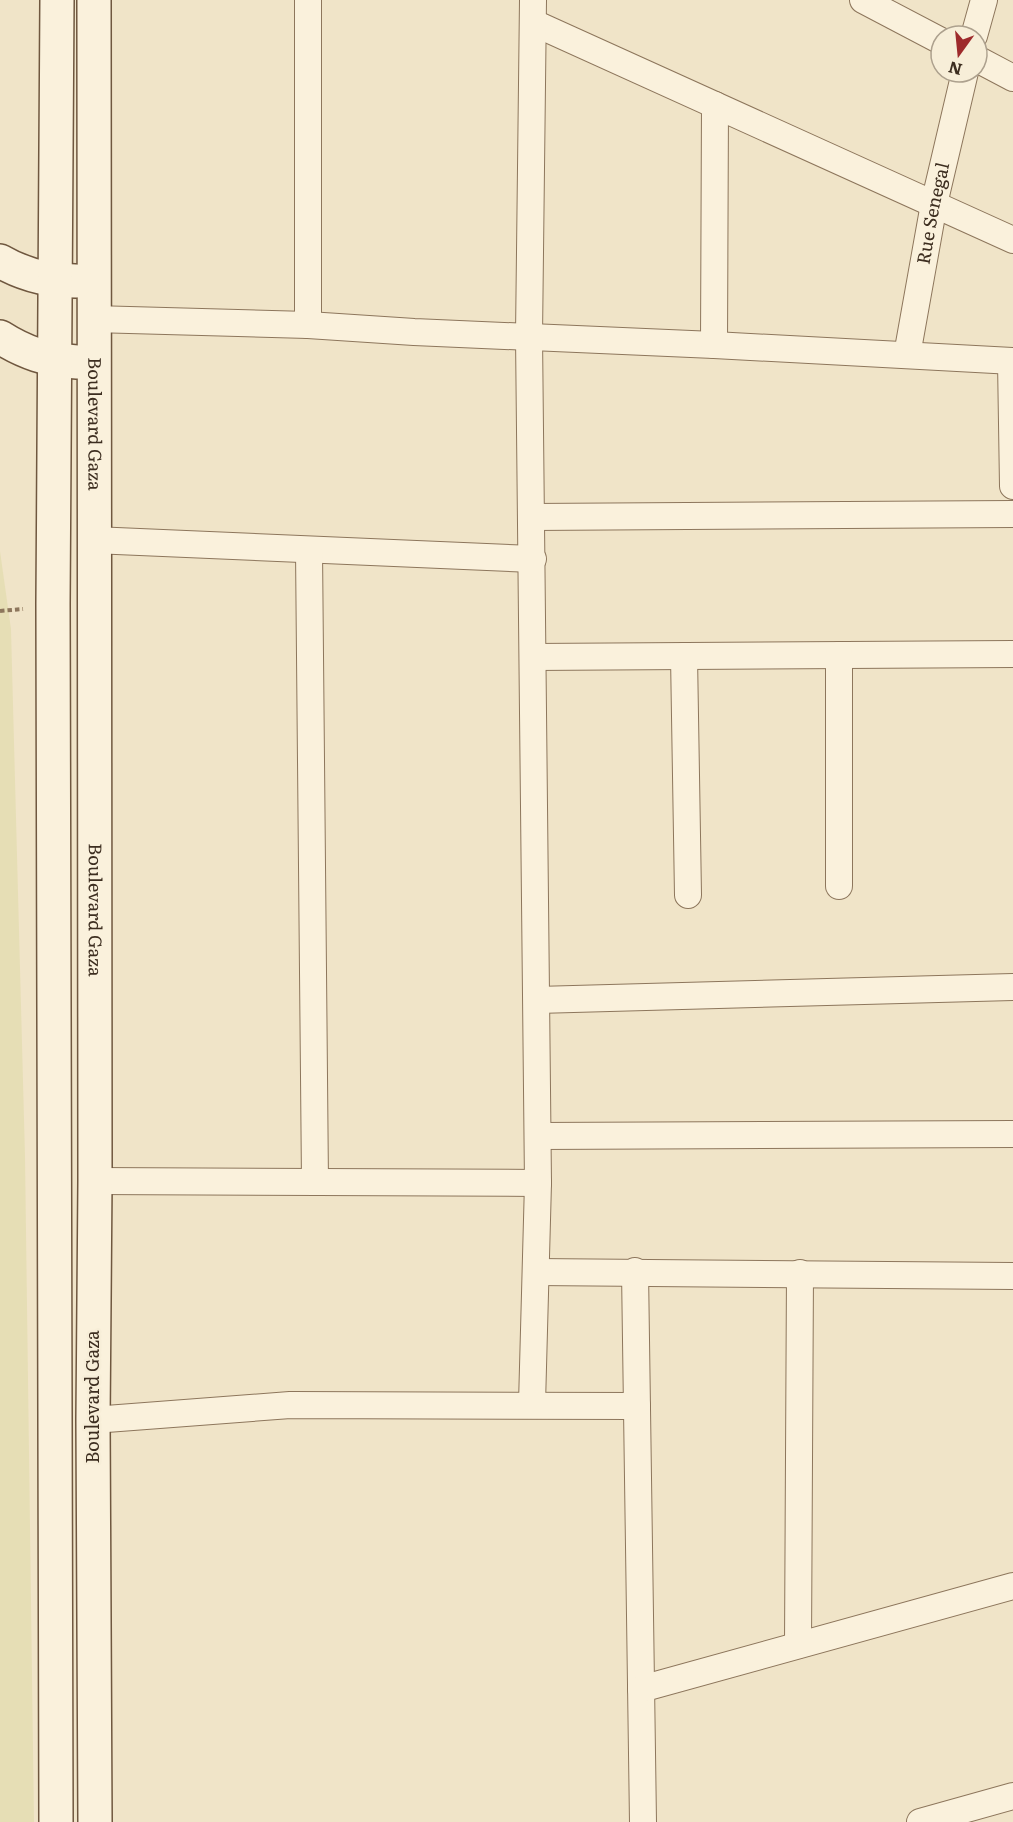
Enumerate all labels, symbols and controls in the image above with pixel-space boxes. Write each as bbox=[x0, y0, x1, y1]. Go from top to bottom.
north arrow bbox=[929, 24, 989, 84]
text: N bbox=[945, 56, 964, 83]
street label: Rue Senegal bbox=[908, 159, 955, 266]
street label: Boulevard Gaza bbox=[82, 357, 109, 491]
street label: Boulevard Gaza bbox=[83, 843, 110, 977]
street label: Boulevard Gaza bbox=[78, 1330, 105, 1464]

